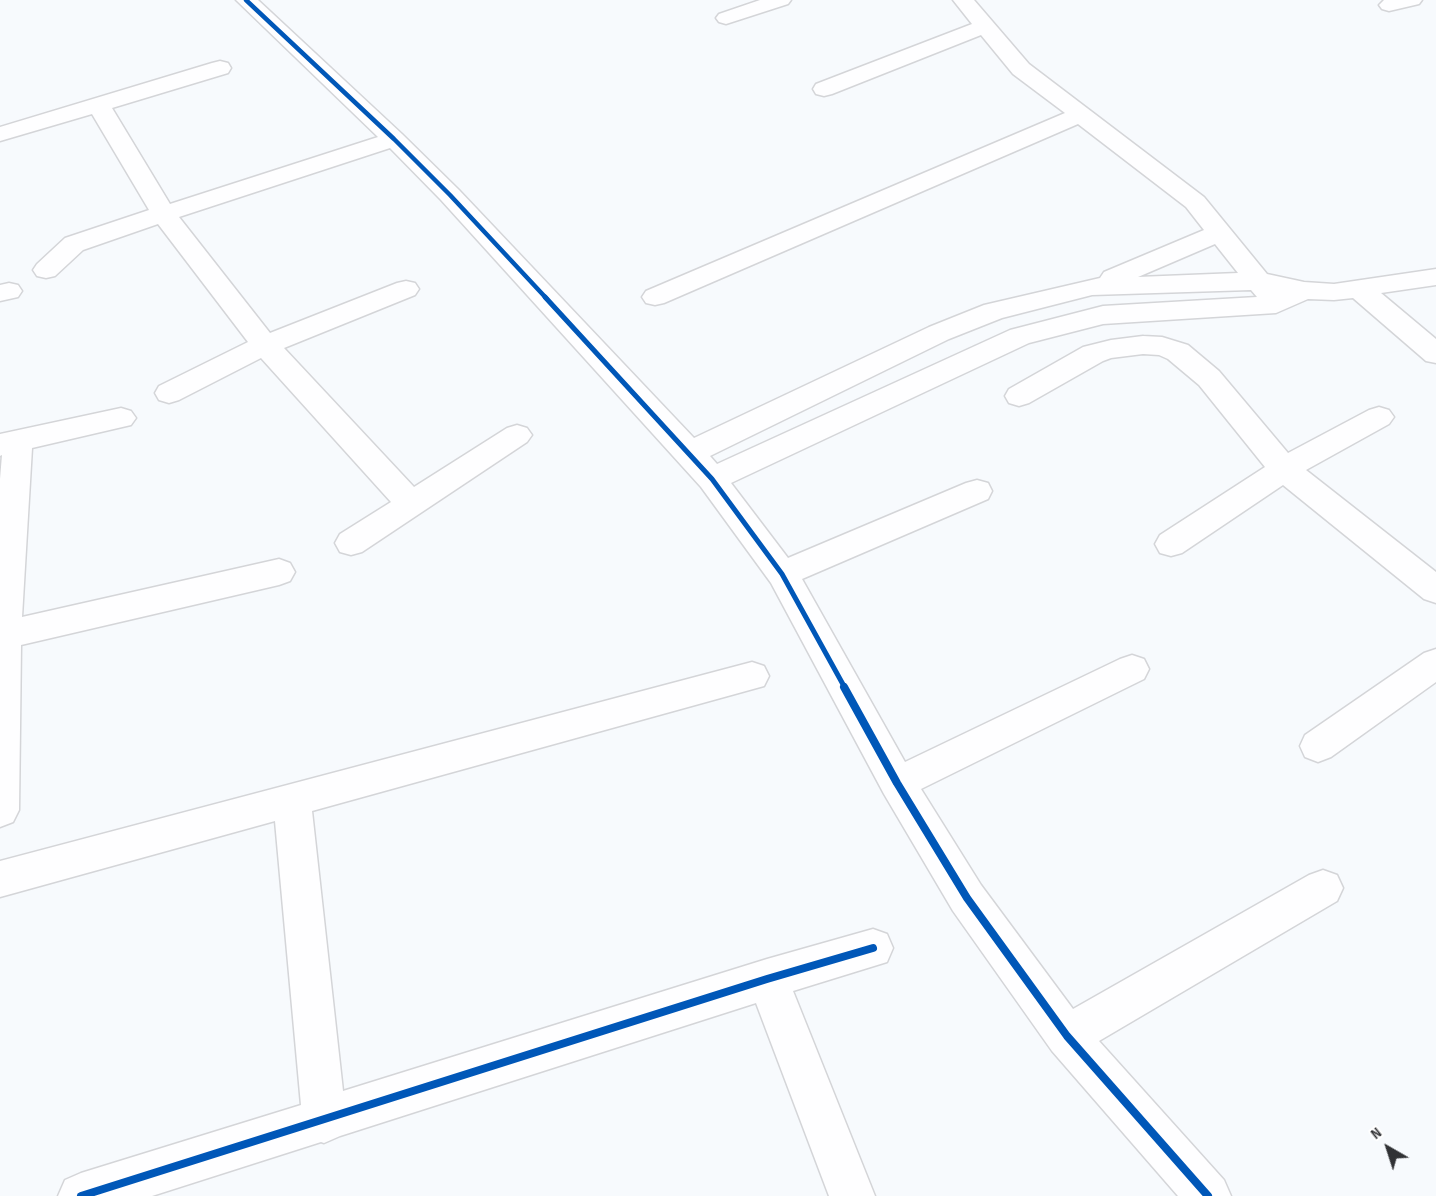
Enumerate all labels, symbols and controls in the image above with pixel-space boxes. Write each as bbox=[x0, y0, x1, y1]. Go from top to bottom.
north arrow bbox=[1358, 1118, 1418, 1178]
text: N bbox=[1367, 1124, 1386, 1144]

